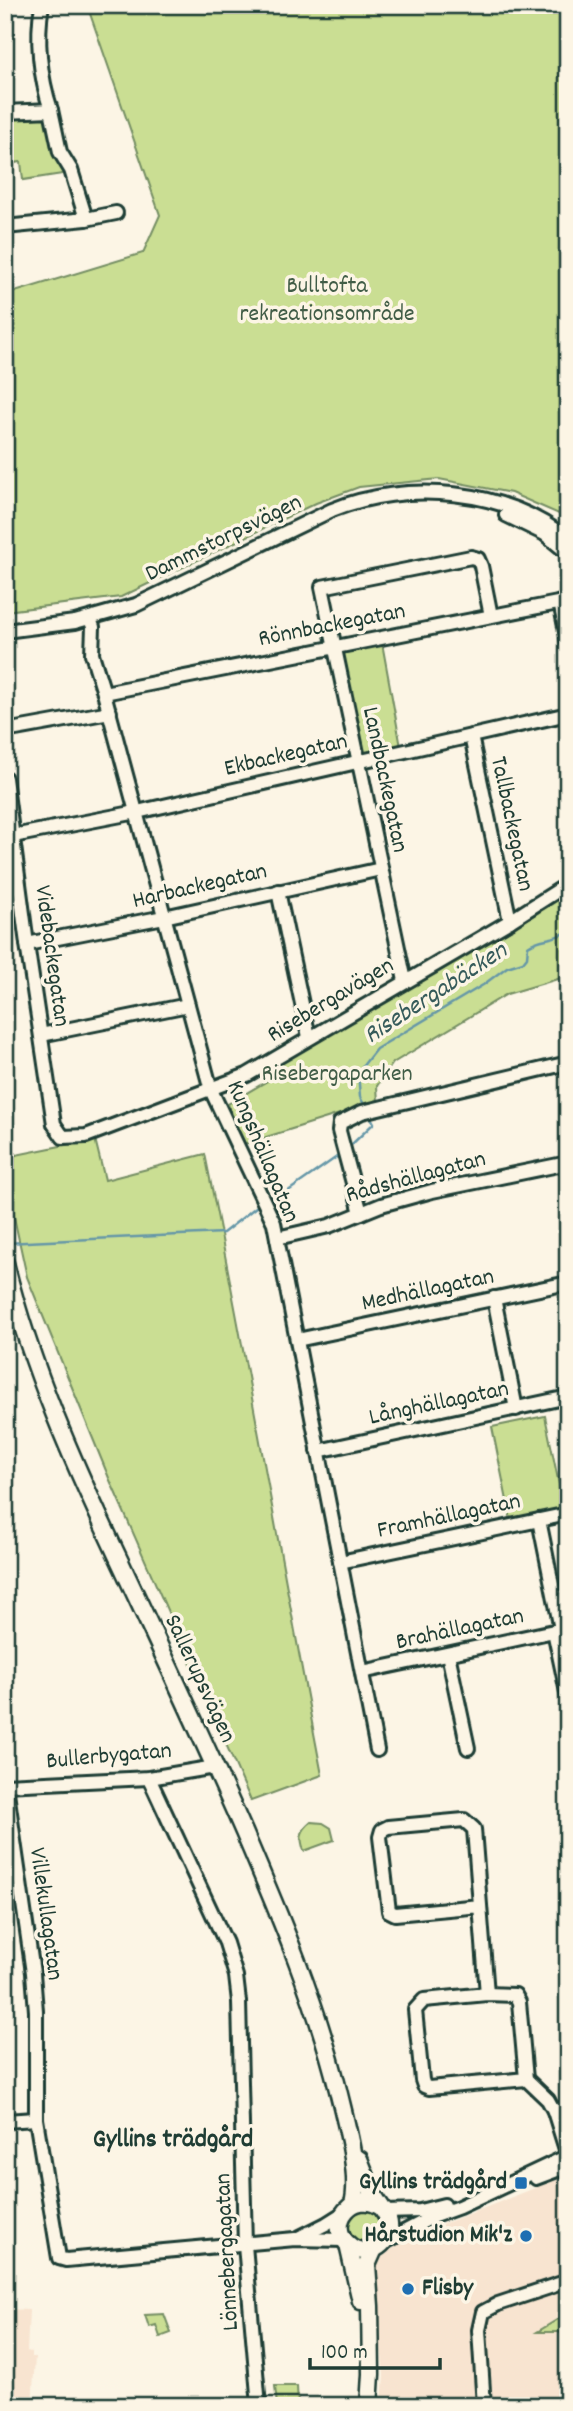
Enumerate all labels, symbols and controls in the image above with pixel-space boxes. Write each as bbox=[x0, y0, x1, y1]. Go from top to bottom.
park label: Bulltofta rekreationsområde bbox=[239, 270, 415, 332]
street label: Dammstorpsvägen bbox=[140, 486, 308, 592]
street label: Rönnbackegatan bbox=[256, 595, 408, 657]
street label: Landbackegatan bbox=[352, 704, 416, 856]
street label: Ekbackegatan bbox=[221, 725, 351, 787]
street label: Tallbackegatan bbox=[480, 753, 542, 895]
street label: Harbackegatan bbox=[129, 855, 271, 919]
street label: Videbackegatan bbox=[24, 883, 78, 1029]
water label: Risebergabäcken bbox=[357, 933, 516, 1054]
street label: Risebergavägen bbox=[261, 950, 401, 1052]
park label: Risebergaparken bbox=[261, 1058, 413, 1092]
street label: Kungshällagatan bbox=[217, 1076, 307, 1228]
street label: Rådshällagatan bbox=[342, 1143, 490, 1213]
street label: Medhällagatan bbox=[359, 1260, 497, 1322]
street label: Långhällagatan bbox=[366, 1373, 512, 1435]
street label: Framhällagatan bbox=[374, 1485, 524, 1549]
street label: Brahällagatan bbox=[393, 1600, 527, 1660]
street label: Sallerupsvägen bbox=[154, 1609, 244, 1749]
street label: Bullerbygatan bbox=[45, 1735, 173, 1779]
street label: Villekullagatan bbox=[19, 1845, 71, 1983]
district label: Gyllins trädgård bbox=[93, 2122, 253, 2159]
place label: Gyllins trädgård bbox=[359, 2166, 507, 2200]
street label: Lönnebergagatan bbox=[207, 2172, 249, 2332]
marker: Gyllins trädgård bbox=[513, 2175, 529, 2191]
place label: Hårstudion Mik'z bbox=[364, 2219, 513, 2253]
marker: Hårstudion Mik'z bbox=[518, 2228, 534, 2244]
place label: Flisby bbox=[422, 2272, 474, 2306]
marker: Flisby bbox=[400, 2281, 416, 2297]
scale bar bbox=[310, 2327, 440, 2371]
text: 100 m bbox=[321, 2339, 368, 2369]

